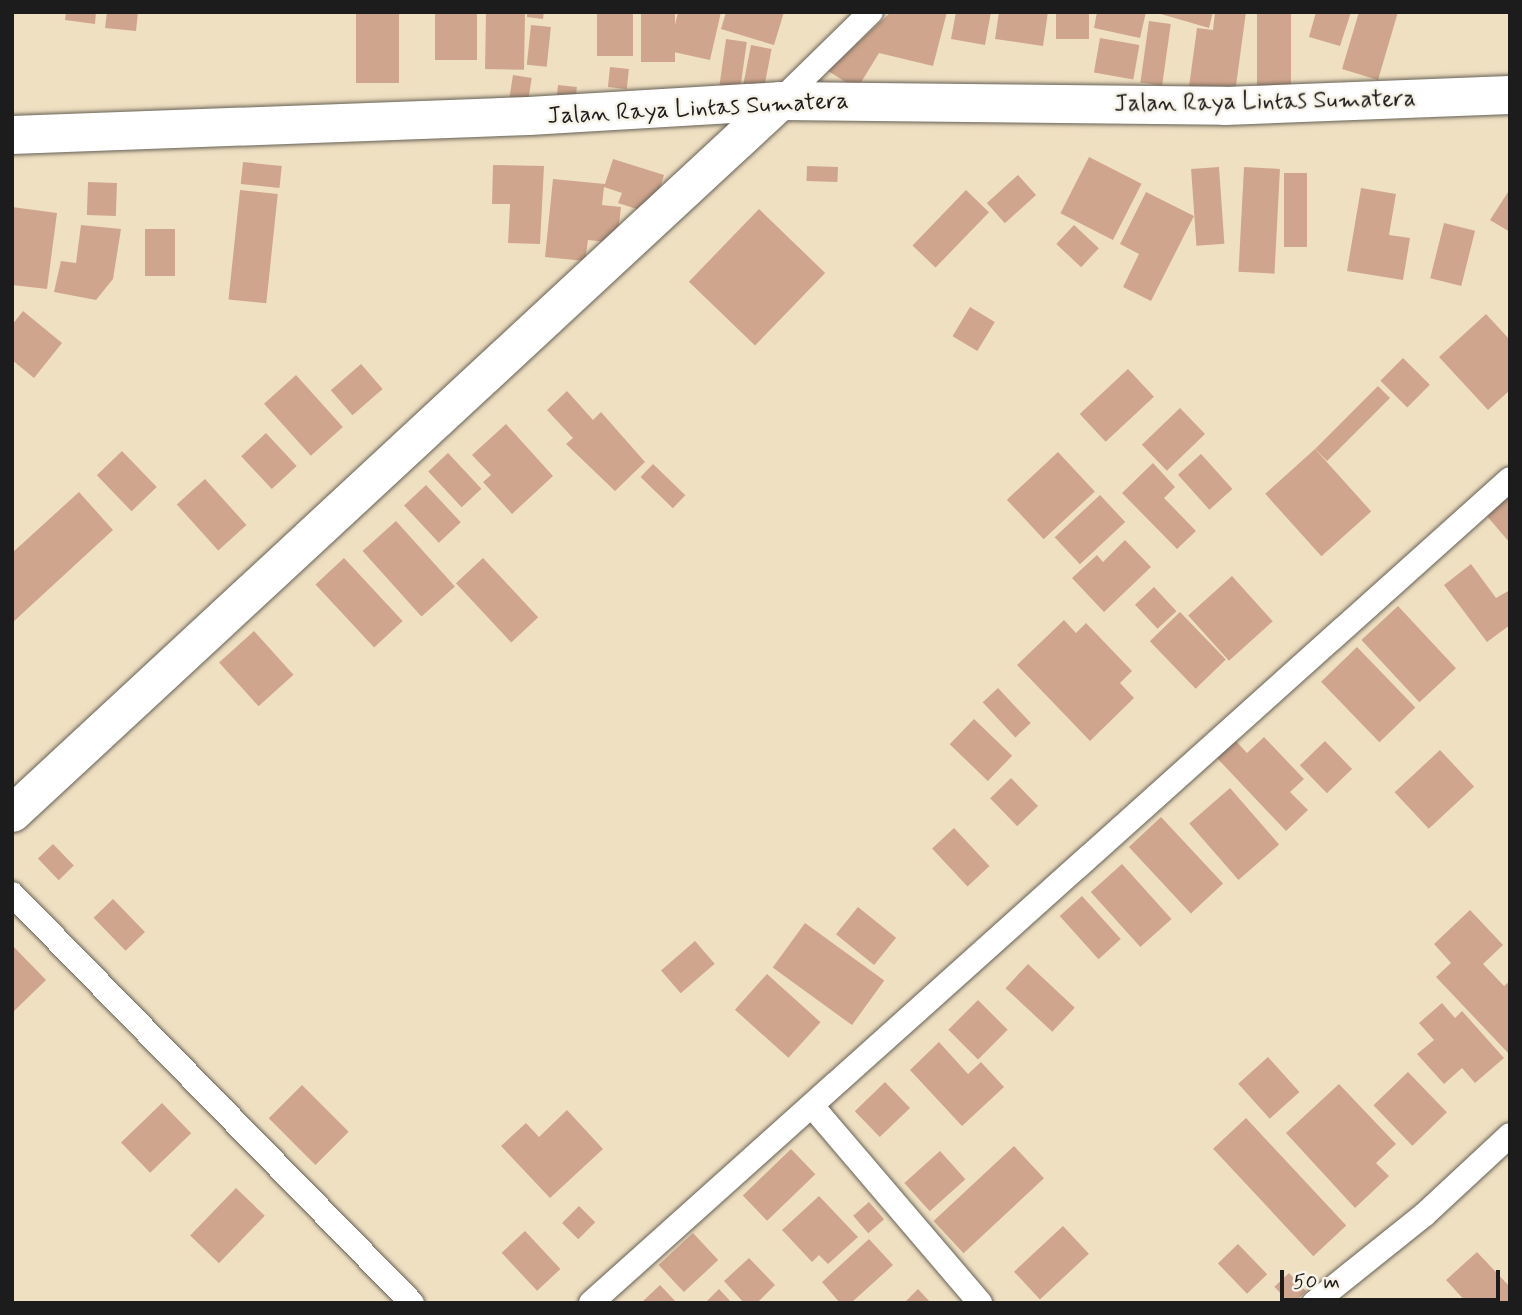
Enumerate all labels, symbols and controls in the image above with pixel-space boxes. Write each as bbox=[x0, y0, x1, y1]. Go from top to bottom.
street label: Jalan Raya Lintas Sumatera bbox=[1114, 85, 1416, 119]
street label: Jalan Raya Lintas Sumatera bbox=[547, 87, 849, 131]
scale bar bbox=[1284, 1256, 1504, 1300]
text: 50 m bbox=[1293, 1268, 1340, 1296]

